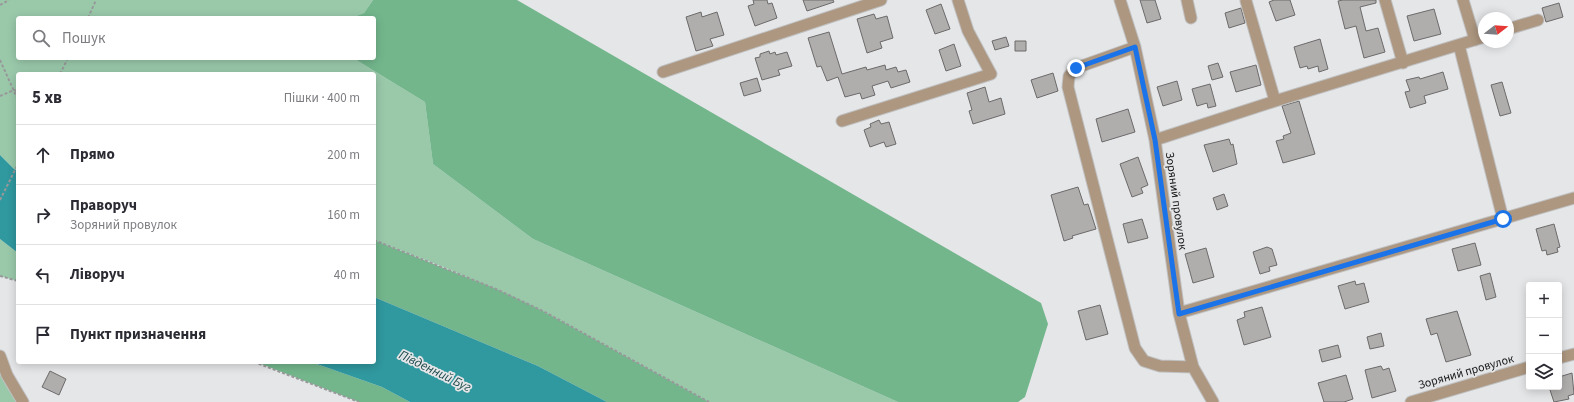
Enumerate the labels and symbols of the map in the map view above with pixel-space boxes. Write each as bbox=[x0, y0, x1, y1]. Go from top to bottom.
north arrow bbox=[1478, 12, 1514, 48]
route end bbox=[1067, 59, 1085, 77]
street label: Зоряний провулок bbox=[1161, 151, 1191, 251]
route start bbox=[1494, 210, 1512, 228]
water label: Південний Буг bbox=[396, 346, 474, 396]
street label: Зоряний провулок bbox=[1416, 350, 1516, 394]

